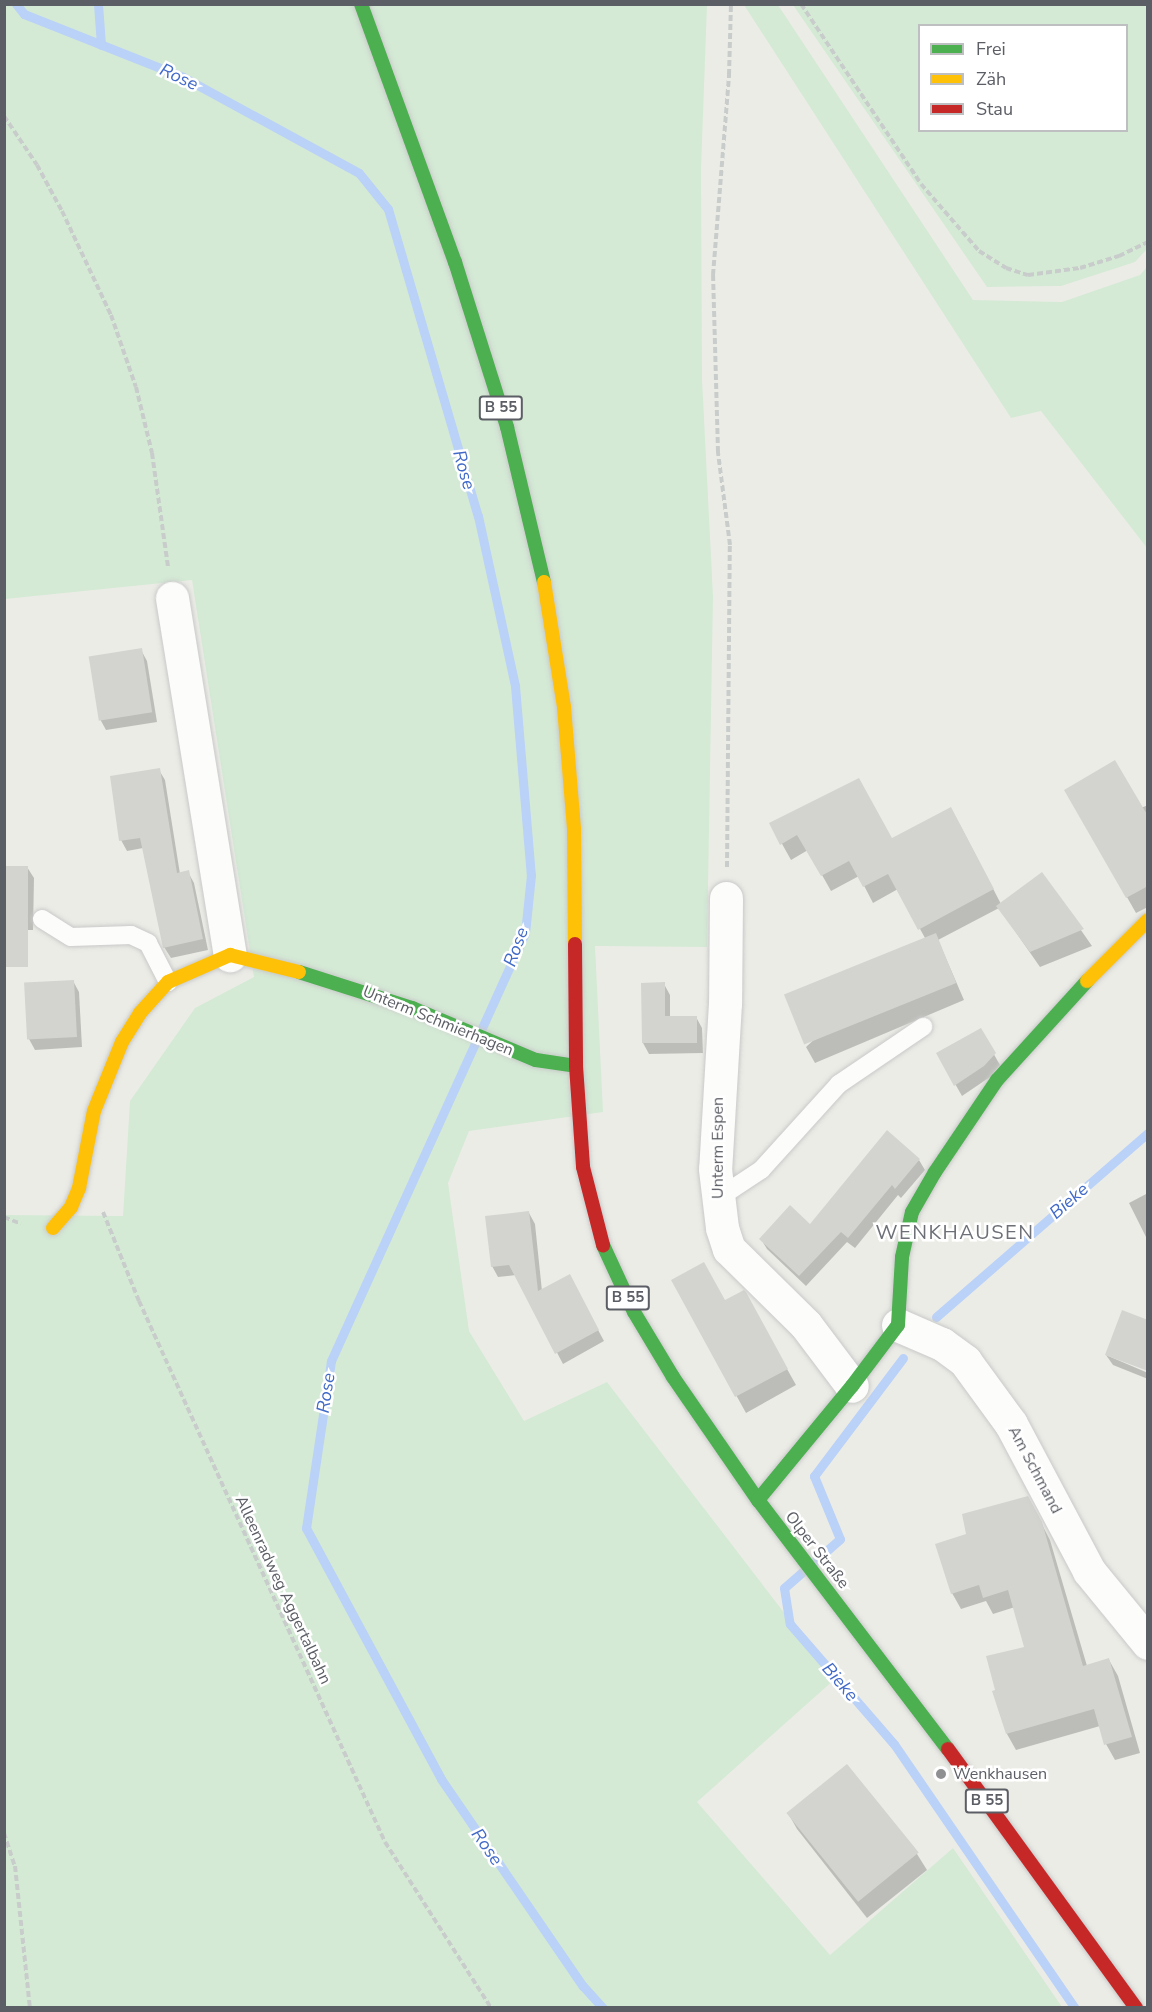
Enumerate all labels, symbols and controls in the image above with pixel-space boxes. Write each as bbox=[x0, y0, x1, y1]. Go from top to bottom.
legend bbox=[918, 24, 1128, 132]
text: Frei bbox=[976, 37, 1006, 61]
water label: Rose bbox=[156, 59, 202, 95]
text: Zäh bbox=[976, 67, 1006, 91]
text: Stau bbox=[976, 97, 1013, 121]
road number: B 55 bbox=[478, 396, 524, 420]
water label: Rose bbox=[448, 448, 480, 492]
water label: Rose bbox=[499, 924, 533, 970]
street label: Unterm Schmierhagen bbox=[360, 982, 516, 1060]
street label: Unterm Espen bbox=[708, 1097, 728, 1199]
water label: Bieke bbox=[1045, 1178, 1093, 1224]
district label: WENKHAUSEN bbox=[876, 1220, 1034, 1244]
road number: B 55 bbox=[606, 1286, 650, 1310]
water label: Rose bbox=[312, 1372, 340, 1414]
street label: Am Schmand bbox=[1004, 1423, 1066, 1517]
street label: Alleenradweg Aggertalbahn bbox=[231, 1493, 335, 1687]
street label: Olper Straße bbox=[781, 1508, 853, 1592]
water label: Bieke bbox=[817, 1658, 863, 1706]
place label: Wenkhausen bbox=[953, 1764, 1047, 1784]
marker: Wenkhausen bbox=[934, 1767, 948, 1781]
road number: B 55 bbox=[964, 1789, 1010, 1813]
water label: Rose bbox=[467, 1824, 507, 1870]

